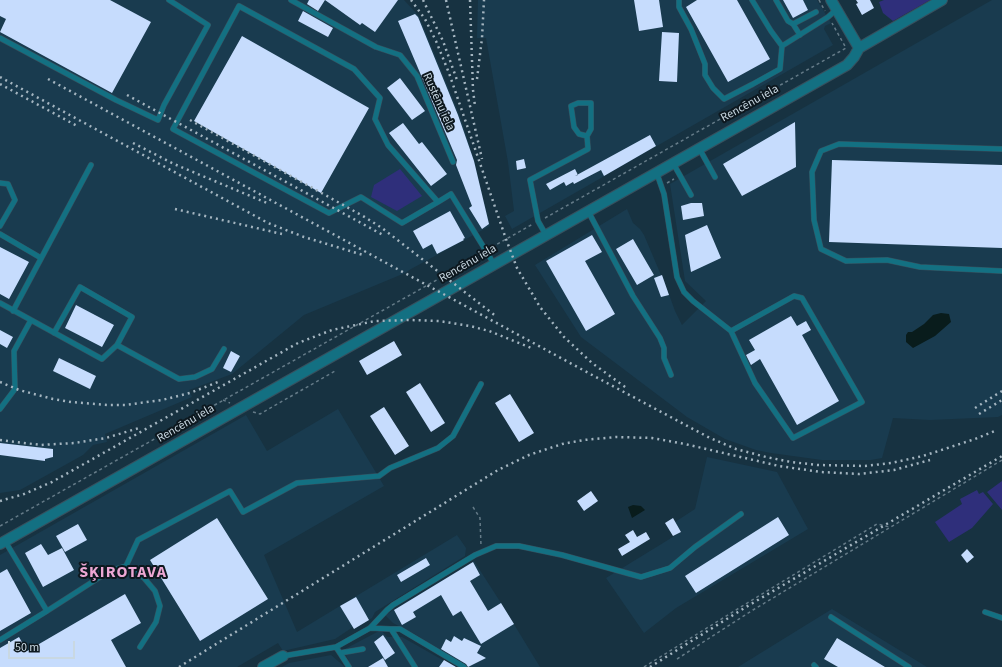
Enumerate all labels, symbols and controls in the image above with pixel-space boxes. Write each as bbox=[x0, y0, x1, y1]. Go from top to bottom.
street label: Rustēnu iela bbox=[419, 71, 457, 133]
street label: Rencēnu iela bbox=[719, 82, 781, 126]
street label: Rencēnu iela bbox=[437, 242, 499, 286]
street label: Rencēnu iela bbox=[155, 402, 217, 446]
district label: ŠĶIROTAVA bbox=[79, 563, 167, 583]
scale bar bbox=[10, 633, 77, 659]
text: 50 m bbox=[15, 639, 39, 656]

